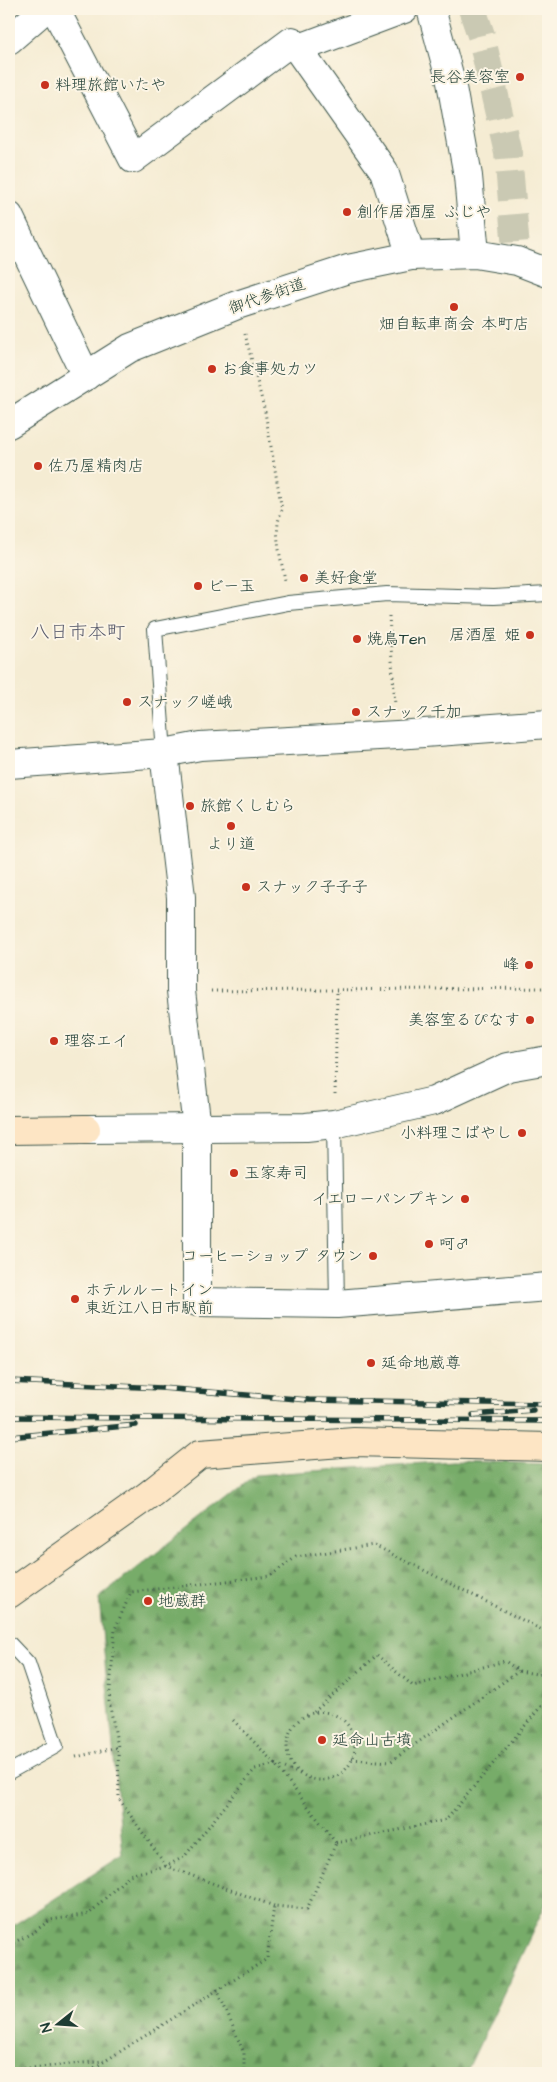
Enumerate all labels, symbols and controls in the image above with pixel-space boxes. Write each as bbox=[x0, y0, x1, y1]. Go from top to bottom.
place label: 長谷美容室 bbox=[430, 66, 510, 88]
marker: 長谷美容室 bbox=[514, 71, 526, 83]
place label: 料理旅館いたや bbox=[55, 74, 166, 96]
marker: 料理旅館いたや bbox=[39, 79, 51, 91]
place label: 創作居酒屋 ふじや bbox=[357, 201, 491, 223]
marker: 創作居酒屋 ふじや bbox=[341, 206, 353, 218]
street label: 御代参街道 bbox=[226, 273, 308, 319]
marker: 畑自転車商会 本町店 bbox=[448, 301, 460, 313]
place label: 畑自転車商会 本町店 bbox=[379, 313, 529, 335]
place label: お食事処カツ bbox=[222, 358, 318, 380]
marker: お食事処カツ bbox=[206, 363, 218, 375]
place label: 佐乃屋精肉店 bbox=[48, 455, 144, 477]
marker: 佐乃屋精肉店 bbox=[32, 460, 44, 472]
place label: 美好食堂 bbox=[314, 567, 378, 589]
marker: 美好食堂 bbox=[298, 572, 310, 584]
place label: ビー玉 bbox=[208, 575, 255, 597]
marker: ビー玉 bbox=[192, 580, 204, 592]
district label: 八日市本町 bbox=[30, 619, 126, 646]
place label: 居酒屋 姫 bbox=[450, 624, 520, 646]
place label: 焼鳥Ten bbox=[367, 628, 426, 650]
marker: 居酒屋 姫 bbox=[524, 629, 536, 641]
marker: 焼鳥Ten bbox=[351, 633, 363, 645]
place label: スナック嵯峨 bbox=[137, 691, 233, 713]
marker: スナック嵯峨 bbox=[121, 696, 133, 708]
place label: スナック千加 bbox=[366, 701, 462, 723]
marker: スナック千加 bbox=[350, 706, 362, 718]
place label: 旅館くしむら bbox=[200, 795, 296, 817]
marker: 旅館くしむら bbox=[184, 800, 196, 812]
marker: より道 bbox=[225, 820, 237, 832]
place label: より道 bbox=[207, 833, 255, 855]
place label: スナック子子子 bbox=[256, 876, 368, 898]
marker: スナック子子子 bbox=[240, 881, 252, 893]
place label: 峰 bbox=[503, 954, 519, 976]
marker: 峰 bbox=[523, 959, 535, 971]
place label: 美容室るぴなす bbox=[408, 1009, 520, 1031]
marker: 美容室るぴなす bbox=[524, 1014, 536, 1026]
place label: 理容エイ bbox=[64, 1030, 128, 1052]
marker: 理容エイ bbox=[48, 1035, 60, 1047]
place label: 小料理こばやし bbox=[400, 1122, 512, 1144]
marker: 小料理こばやし bbox=[516, 1127, 528, 1139]
place label: 玉家寿司 bbox=[244, 1162, 308, 1184]
marker: 玉家寿司 bbox=[228, 1167, 240, 1179]
place label: イエローパンプキン bbox=[311, 1188, 455, 1210]
marker: イエローパンプキン bbox=[459, 1193, 471, 1205]
place label: 呵♂ bbox=[439, 1233, 471, 1255]
marker: 呵♂ bbox=[423, 1238, 435, 1250]
place label: コーヒーショップ タウン bbox=[182, 1245, 363, 1267]
marker: コーヒーショップ タウン bbox=[367, 1250, 379, 1262]
place label: ホテルルートイン 東近江八日市駅前 bbox=[85, 1279, 213, 1319]
marker: ホテルルートイン 東近江八日市駅前 bbox=[69, 1293, 81, 1305]
place label: 延命地蔵尊 bbox=[381, 1352, 461, 1374]
marker: 延命地蔵尊 bbox=[365, 1357, 377, 1369]
place label: 地蔵群 bbox=[158, 1590, 206, 1612]
marker: 地蔵群 bbox=[142, 1595, 154, 1607]
place label: 延命山古墳 bbox=[332, 1729, 412, 1751]
marker: 延命山古墳 bbox=[316, 1734, 328, 1746]
north arrow bbox=[32, 2000, 82, 2050]
text: N bbox=[36, 2020, 57, 2035]

